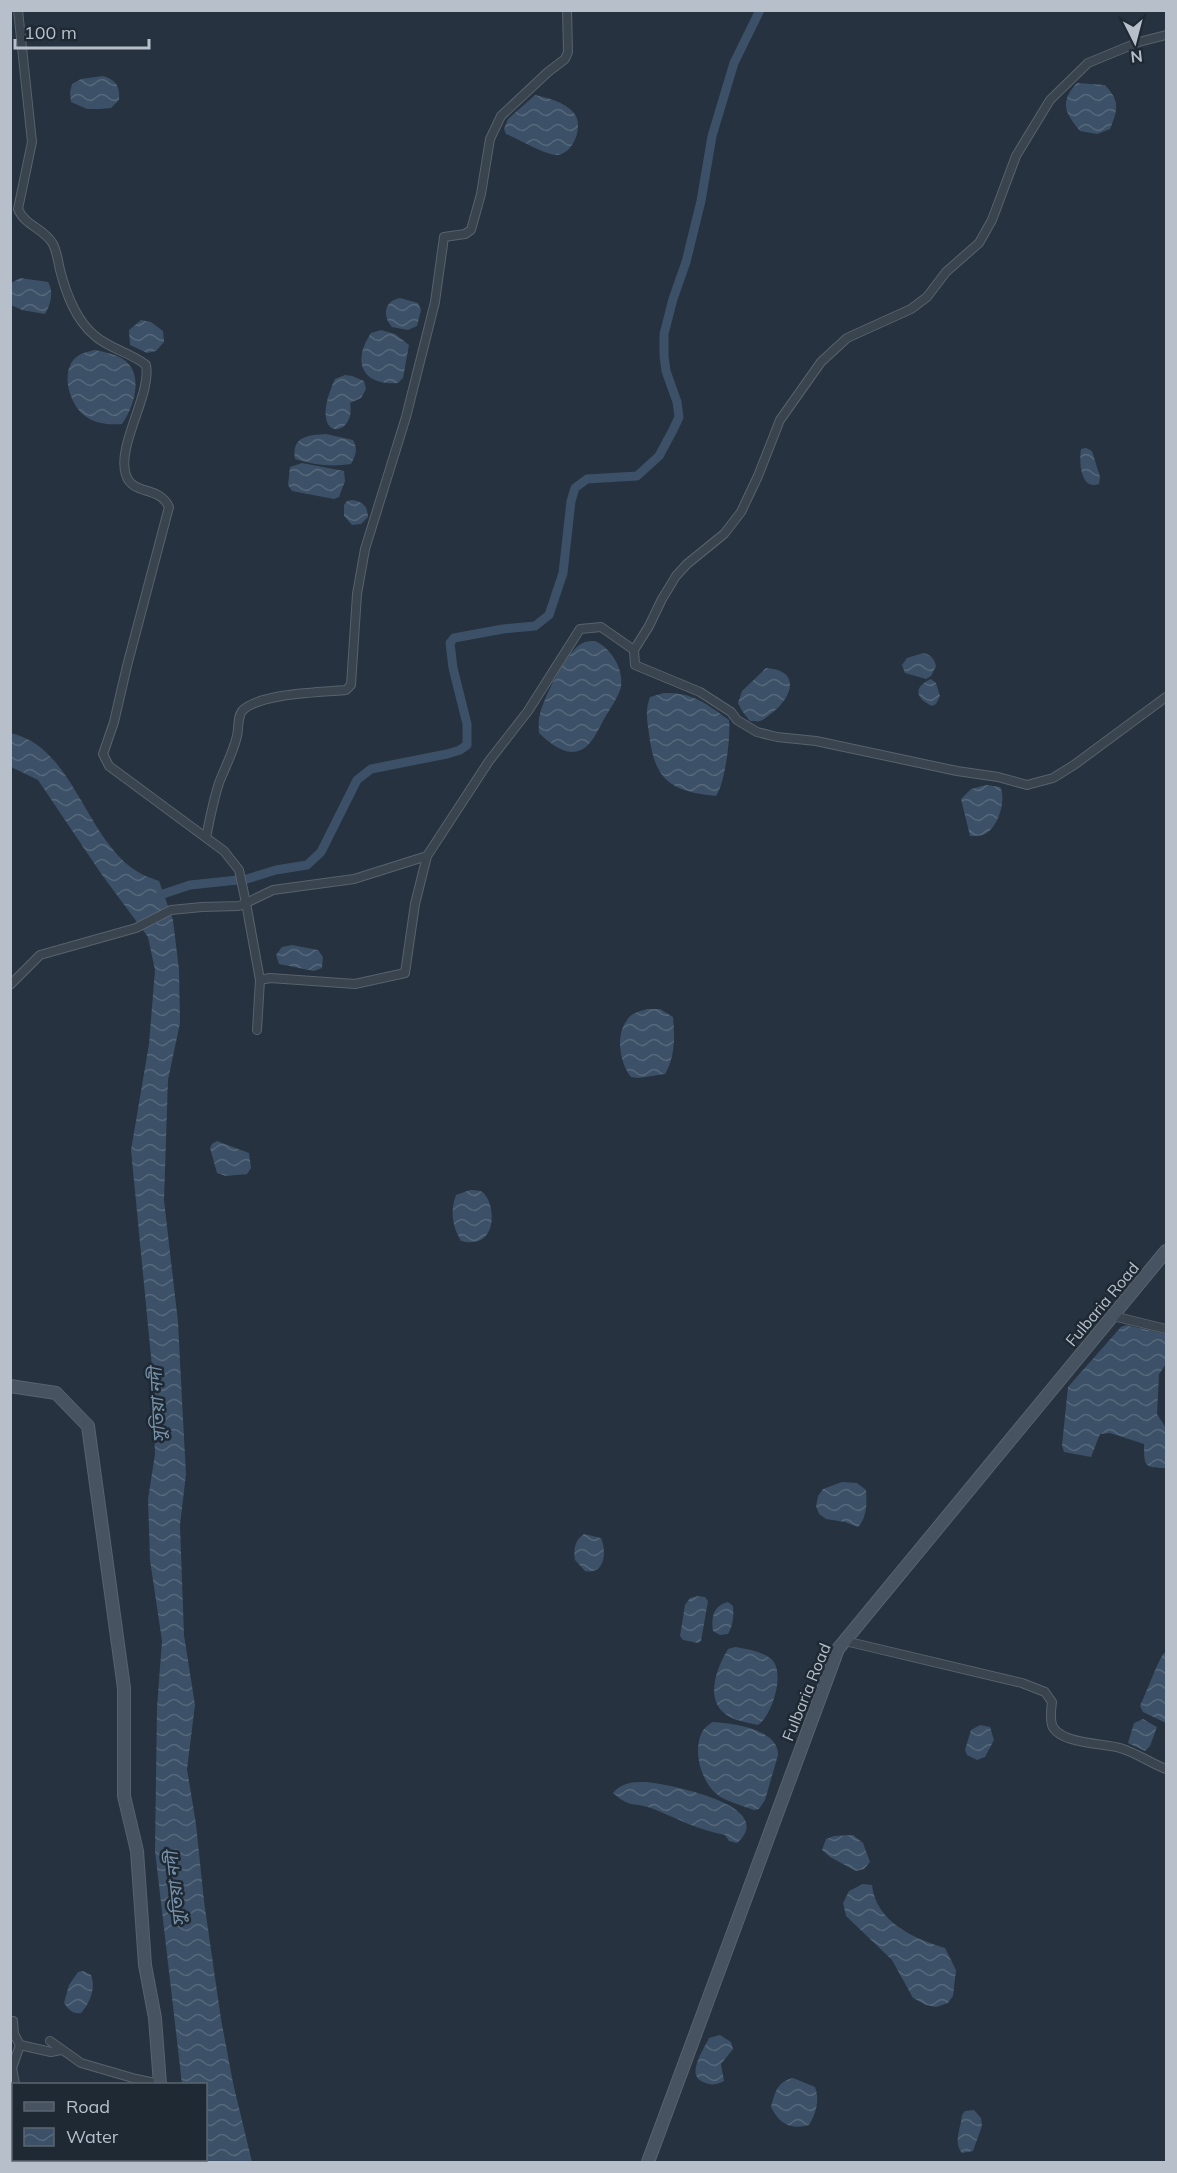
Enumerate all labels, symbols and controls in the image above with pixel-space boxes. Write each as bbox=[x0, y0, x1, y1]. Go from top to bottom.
scale bar bbox=[15, 12, 148, 50]
north arrow bbox=[1105, 12, 1165, 72]
text: 100 m bbox=[24, 21, 77, 44]
text: N bbox=[1130, 46, 1144, 67]
street label: Fulbaria Road bbox=[1061, 1258, 1143, 1350]
water label: সুতিয়া নদী bbox=[143, 1364, 170, 1443]
street label: Fulbaria Road bbox=[777, 1640, 835, 1744]
water label: সুতিয়া নদী bbox=[159, 1847, 190, 1928]
legend bbox=[12, 2083, 207, 2161]
text: Road bbox=[66, 2095, 110, 2118]
text: Water bbox=[66, 2125, 119, 2148]

